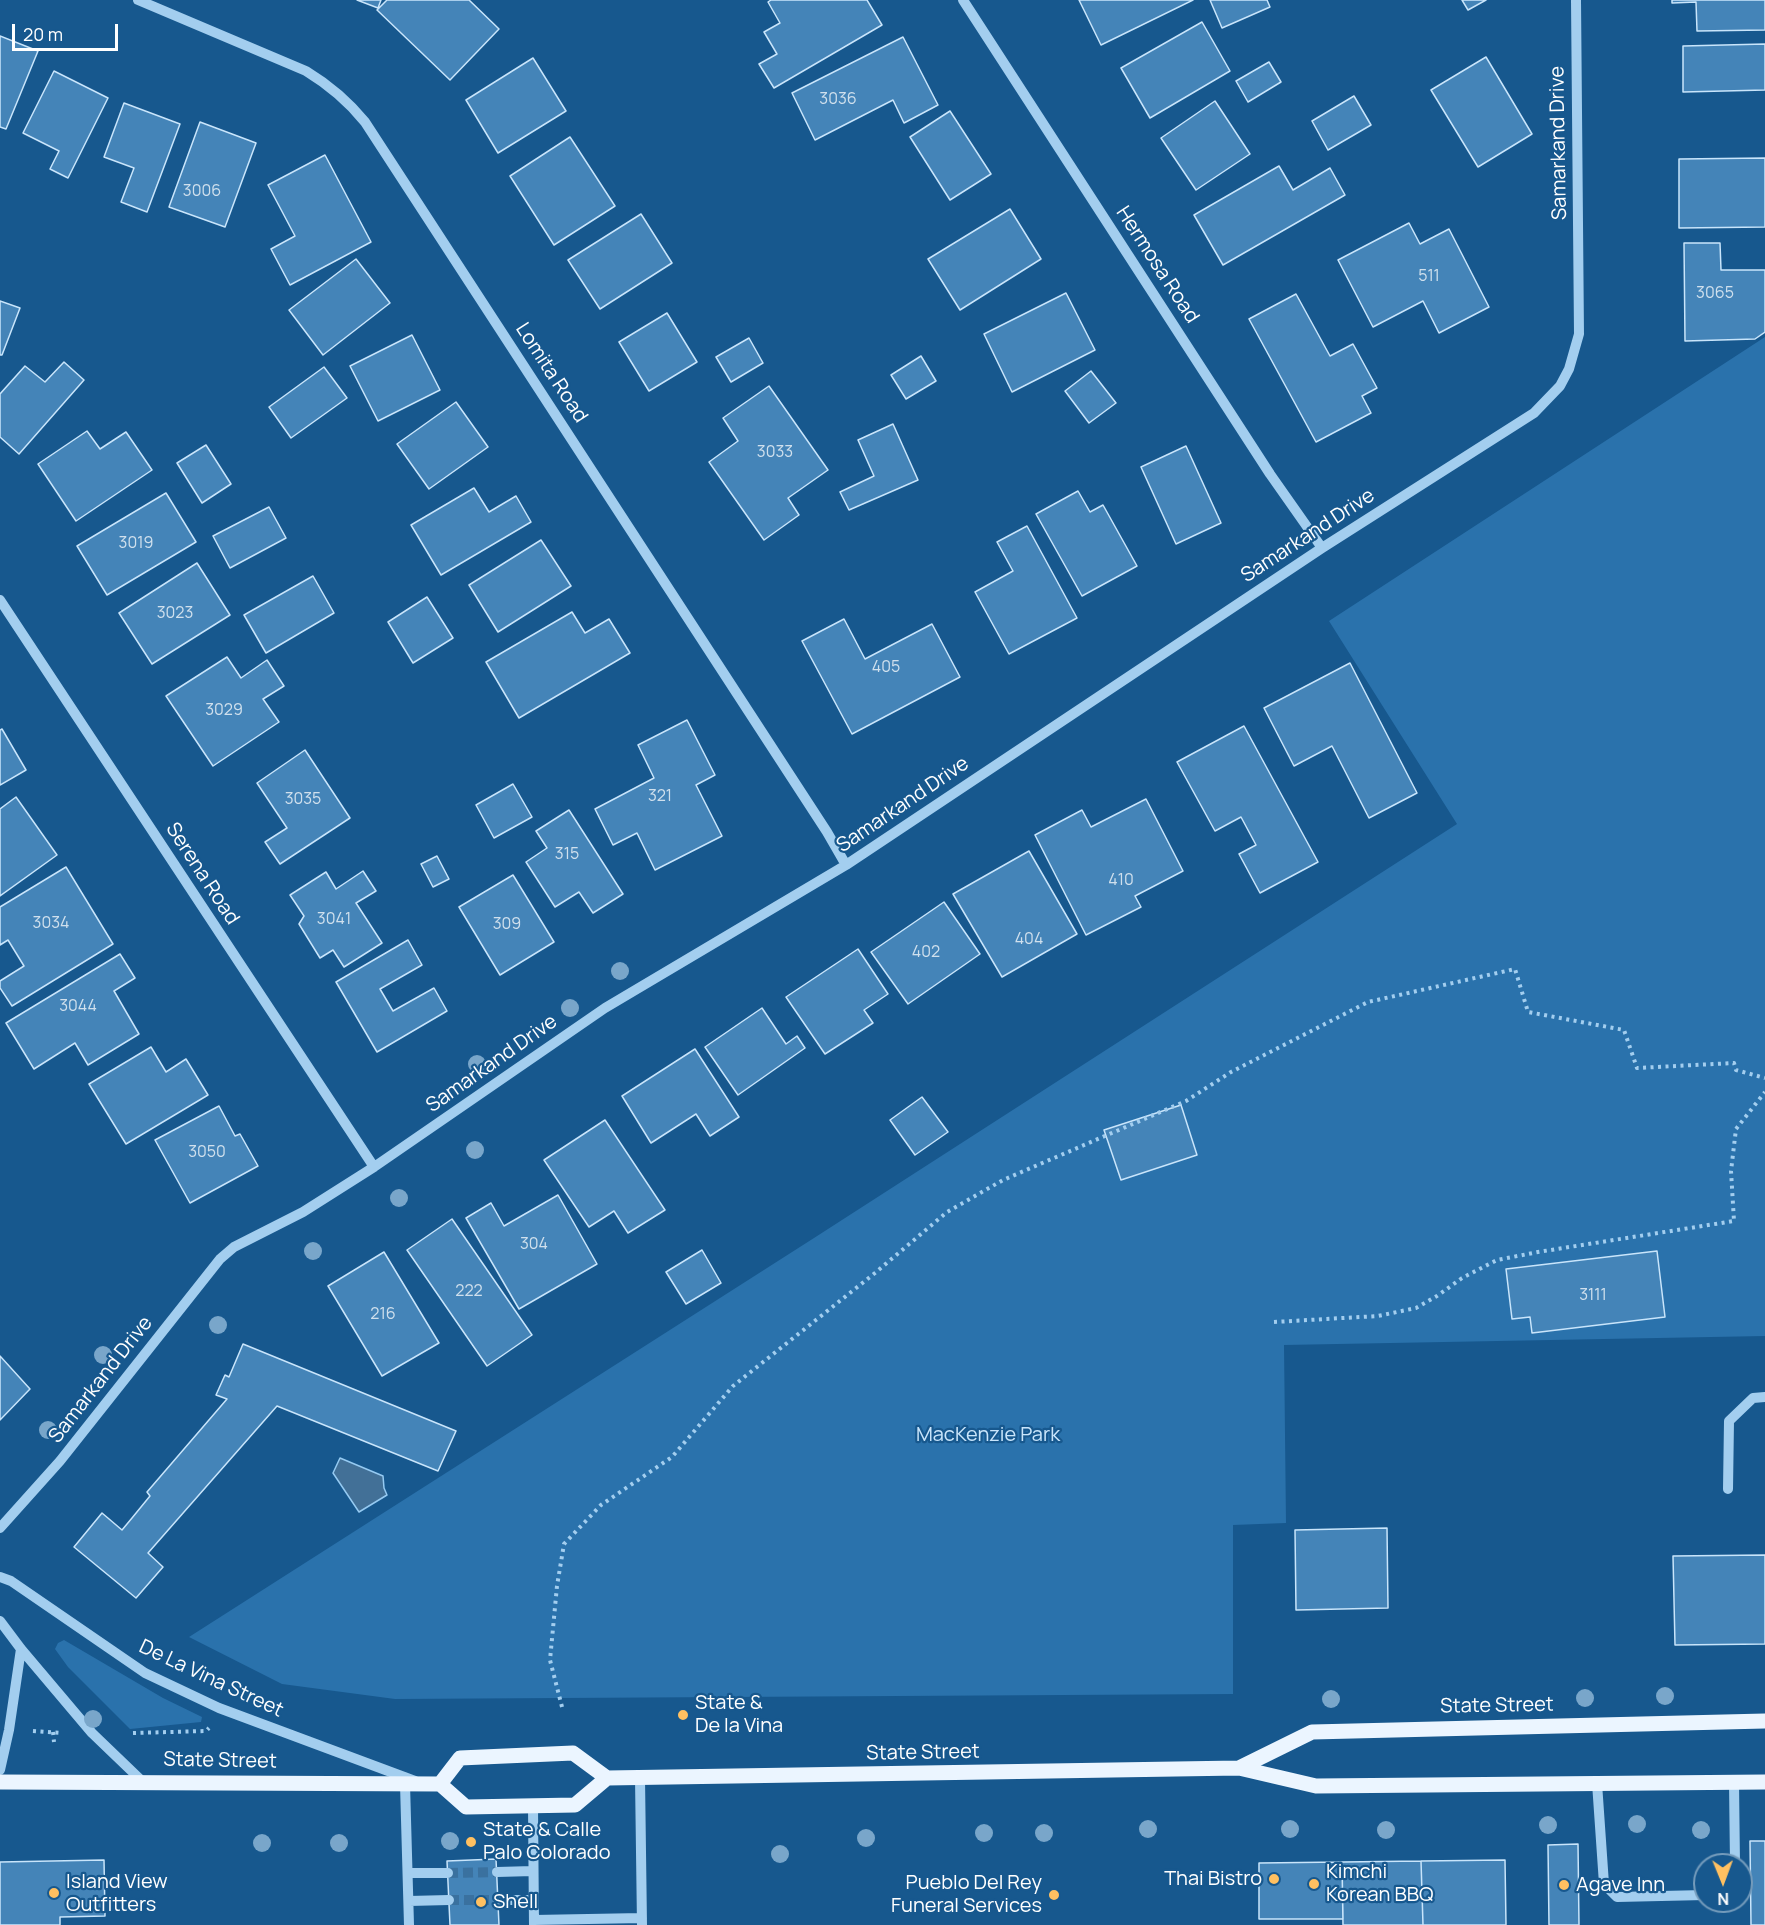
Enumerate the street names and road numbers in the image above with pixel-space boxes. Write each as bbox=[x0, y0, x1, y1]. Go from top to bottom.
street label: Samarkand Drive bbox=[1546, 66, 1572, 220]
street label: Hermosa Road bbox=[1110, 202, 1204, 328]
street label: Lomita Road bbox=[510, 319, 592, 427]
street label: Samarkand Drive bbox=[1237, 484, 1379, 588]
street label: Samarkand Drive bbox=[832, 752, 974, 858]
street label: Serena Road bbox=[160, 818, 244, 930]
street label: Samarkand Drive bbox=[422, 1010, 562, 1118]
street label: Samarkand Drive bbox=[44, 1312, 158, 1448]
street label: De La Vina Street bbox=[135, 1635, 287, 1723]
street label: State Street bbox=[1440, 1693, 1554, 1719]
street label: State Street bbox=[866, 1740, 980, 1766]
street label: State Street bbox=[163, 1748, 277, 1774]

